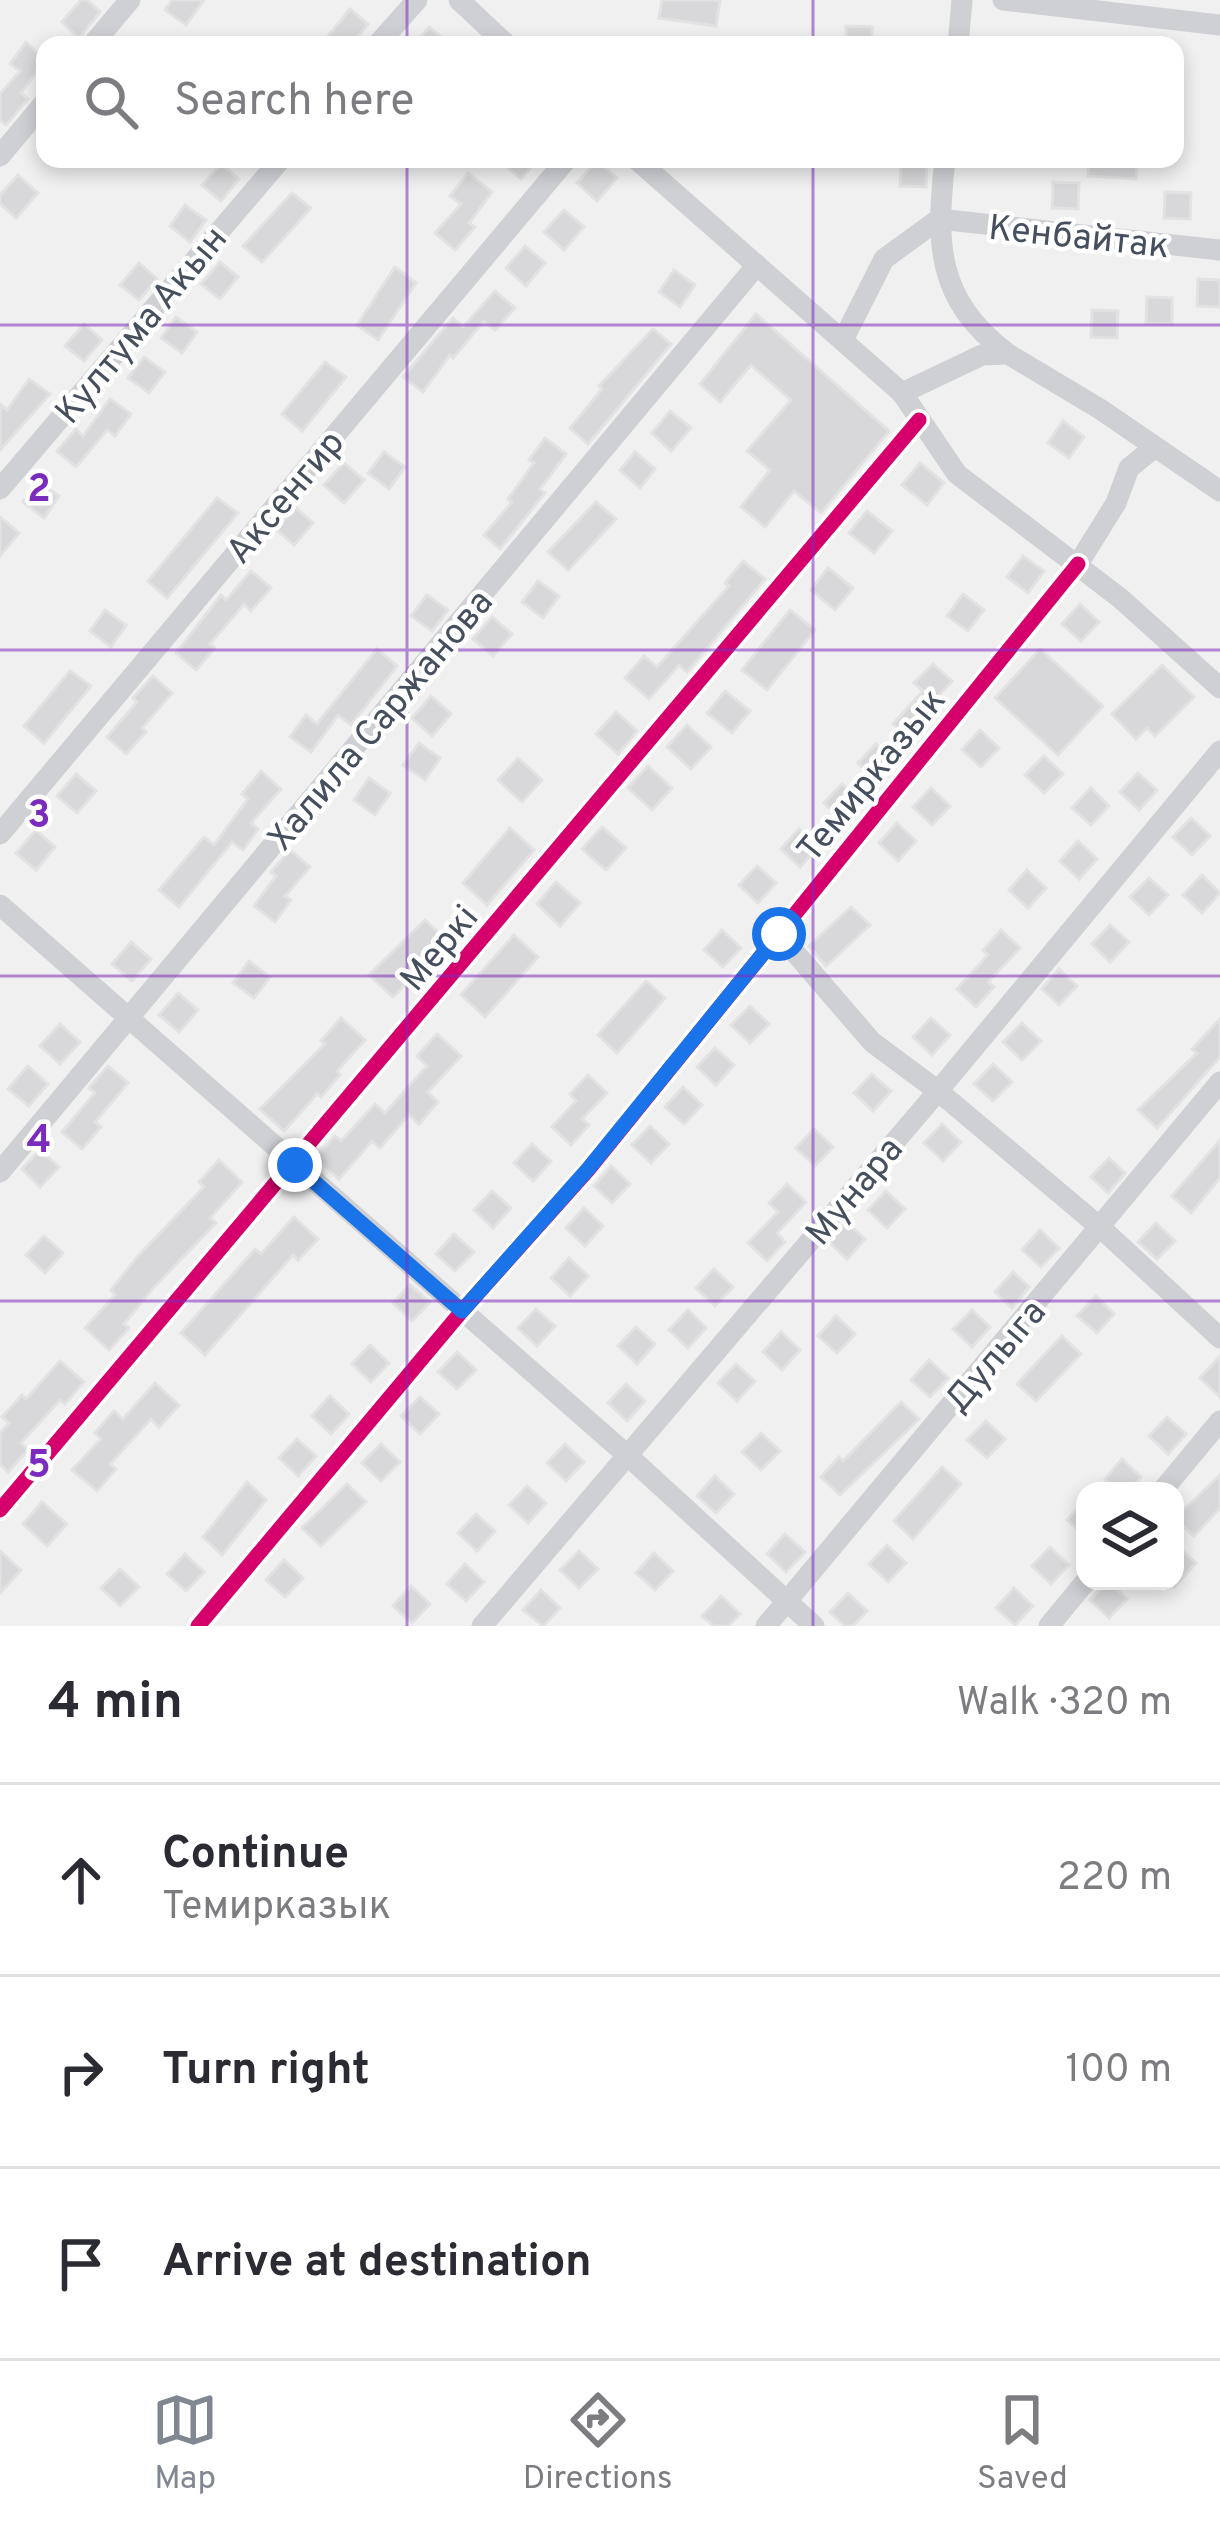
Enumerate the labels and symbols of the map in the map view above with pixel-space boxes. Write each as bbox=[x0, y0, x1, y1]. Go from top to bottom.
street label: Кенбайтак bbox=[986, 207, 1171, 271]
street label: Култума Акын bbox=[47, 218, 239, 435]
street label: Аксенгир bbox=[218, 422, 356, 575]
text: 2 bbox=[27, 467, 51, 516]
street label: Халила Саржанова bbox=[259, 581, 505, 862]
street label: Темирказык bbox=[789, 680, 958, 873]
text: 3 bbox=[27, 793, 51, 842]
street label: Меркі bbox=[392, 897, 490, 1002]
route start bbox=[752, 907, 806, 961]
text: 4 bbox=[26, 1118, 52, 1167]
street label: Мунара bbox=[797, 1129, 915, 1257]
route end bbox=[268, 1138, 322, 1192]
street label: Дулыга bbox=[936, 1291, 1058, 1424]
text: 5 bbox=[27, 1443, 51, 1492]

